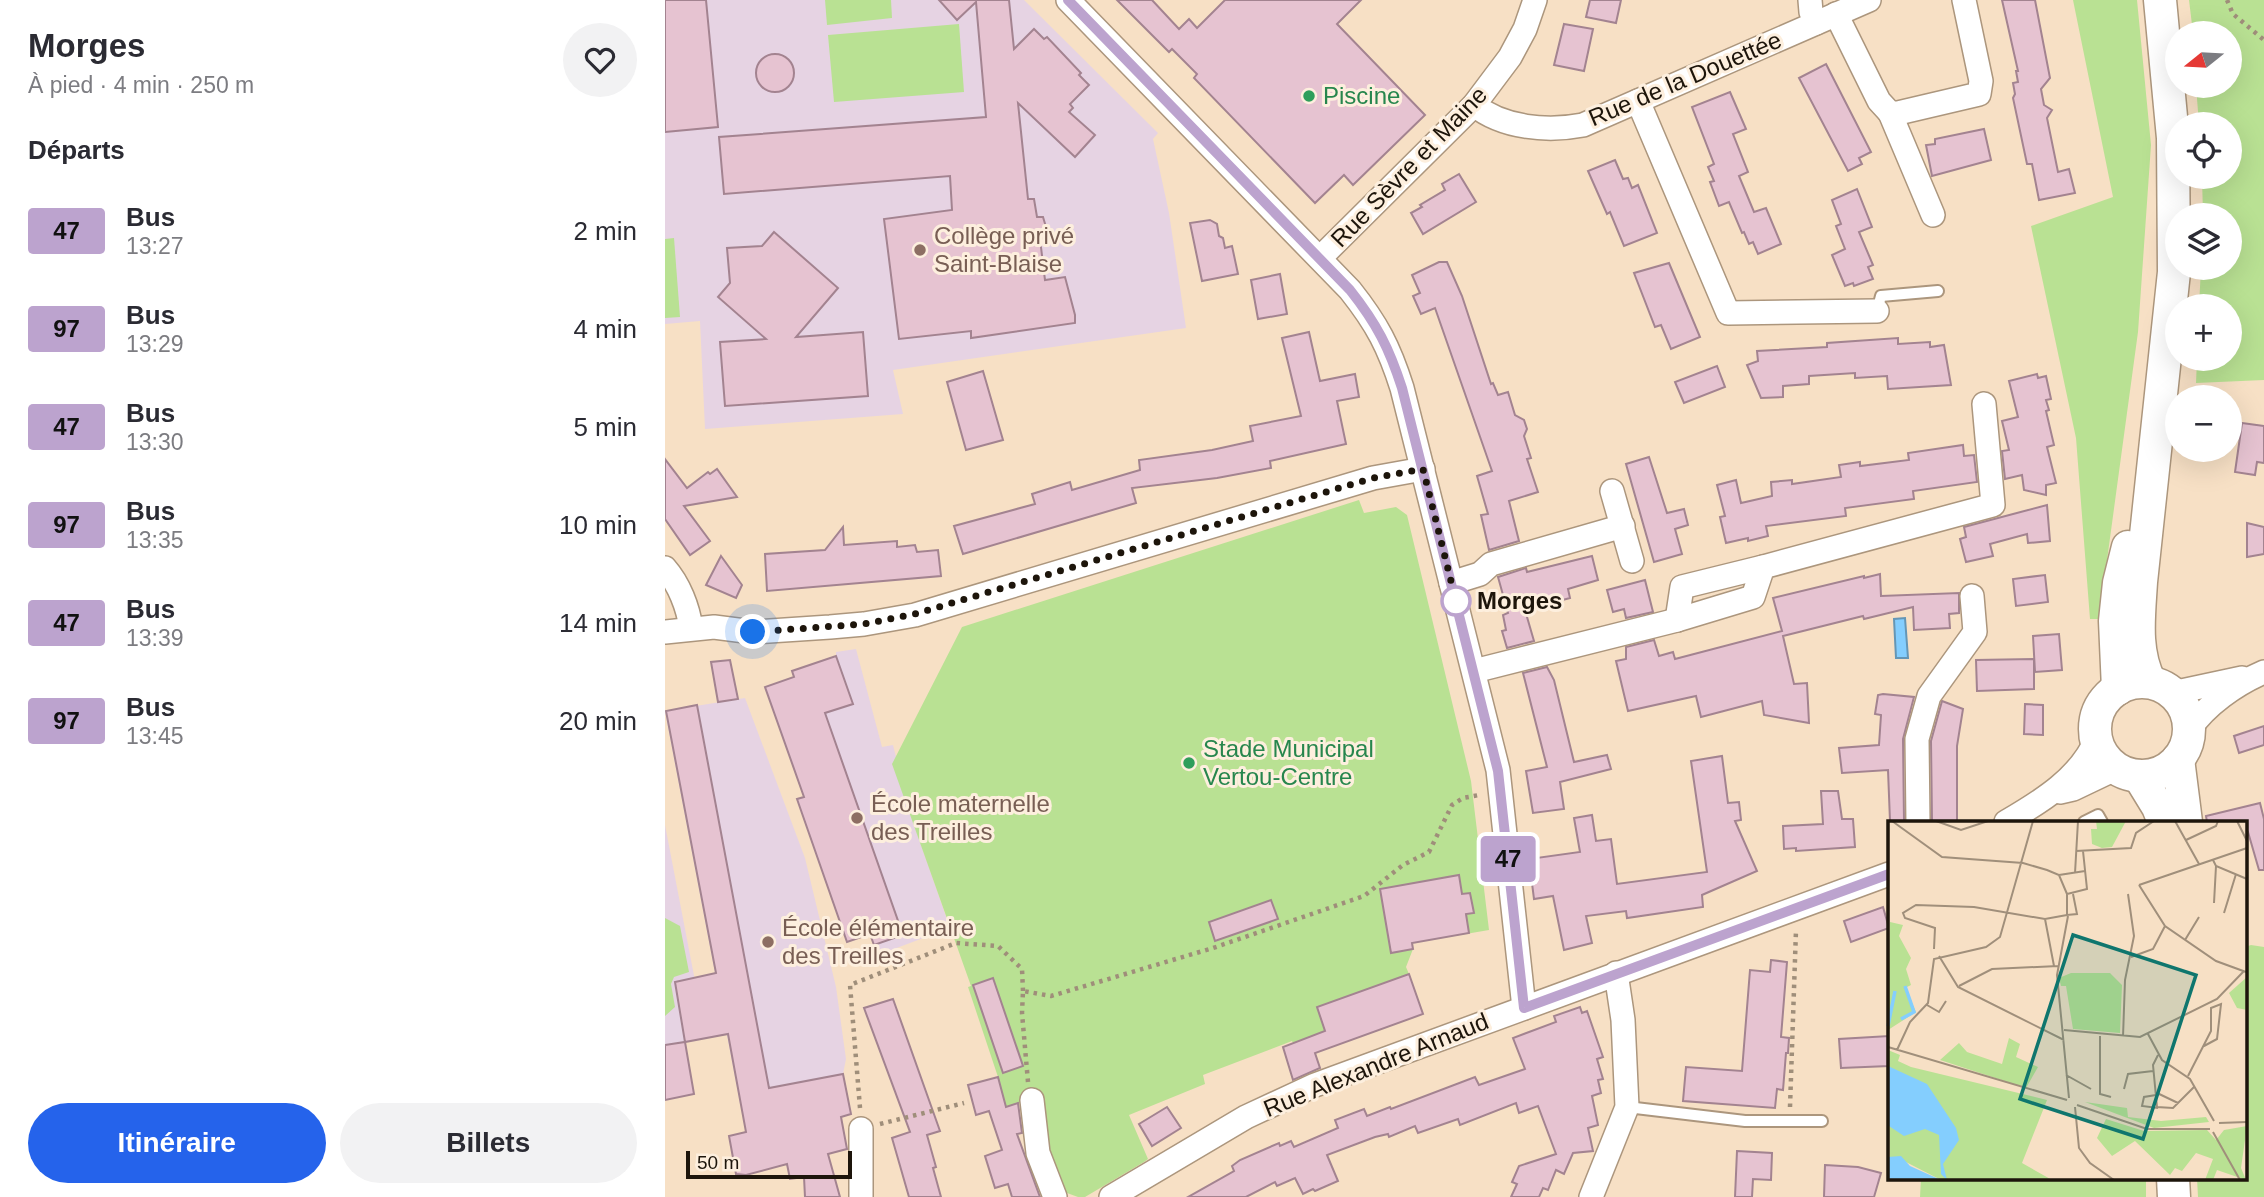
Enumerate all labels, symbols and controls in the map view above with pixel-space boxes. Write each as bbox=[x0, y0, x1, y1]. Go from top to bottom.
north arrow bbox=[2165, 21, 2242, 98]
map controls bbox=[2165, 21, 2242, 462]
button: heart bbox=[563, 23, 637, 97]
street label: Rue de la Douettée bbox=[1584, 26, 1785, 131]
text: Morges bbox=[28, 27, 145, 64]
text: À pied · 4 min · 250 m bbox=[28, 72, 254, 98]
street label: Rue Sèvre et Maine bbox=[1325, 81, 1492, 252]
place label: Piscine bbox=[1323, 82, 1400, 109]
marker: Piscine bbox=[1301, 88, 1317, 104]
button: locate bbox=[2165, 112, 2242, 189]
text: Départs bbox=[28, 135, 125, 165]
text: Bus bbox=[126, 202, 175, 232]
button: layers bbox=[2165, 203, 2242, 280]
text: 2 min bbox=[573, 216, 637, 246]
text: 47 bbox=[53, 217, 80, 244]
place label: Collège privé Saint-Blaise bbox=[934, 222, 1074, 277]
text: 13:27 bbox=[126, 233, 184, 259]
marker: Collège privé Saint-Blaise bbox=[912, 242, 928, 258]
button: + bbox=[2165, 294, 2242, 371]
text: Bus bbox=[126, 300, 175, 330]
text: 4 min bbox=[573, 314, 637, 344]
text: 97 bbox=[53, 315, 80, 342]
text: 13:29 bbox=[126, 331, 184, 357]
button: − bbox=[2165, 385, 2242, 462]
text: Bus bbox=[126, 398, 175, 428]
text: 5 min bbox=[573, 412, 637, 442]
text: 47 bbox=[53, 413, 80, 440]
text: 13:30 bbox=[126, 429, 184, 455]
text: Bus bbox=[126, 496, 175, 526]
text: 10 min bbox=[559, 510, 637, 540]
text: 97 bbox=[53, 511, 80, 538]
text: 13:35 bbox=[126, 527, 184, 553]
marker: Morges bbox=[1441, 586, 1471, 616]
place label: Morges bbox=[1477, 587, 1562, 614]
text: Bus bbox=[126, 594, 175, 624]
text: 14 min bbox=[559, 608, 637, 638]
text: 47 bbox=[53, 609, 80, 636]
your location bbox=[735, 614, 770, 649]
text: 13:39 bbox=[126, 625, 184, 651]
text: Bus bbox=[126, 692, 175, 722]
text: 20 min bbox=[559, 706, 637, 736]
text: 97 bbox=[53, 707, 80, 734]
text: 13:45 bbox=[126, 723, 184, 749]
place label: Stade Municipal Vertou-Centre bbox=[1203, 735, 1374, 790]
marker: Stade Municipal Vertou-Centre bbox=[1181, 755, 1197, 771]
place label: École maternelle des Treilles bbox=[871, 790, 1050, 845]
marker: École maternelle des Treilles bbox=[849, 810, 865, 826]
inset map bbox=[1888, 821, 2247, 1180]
line badge: 47 bbox=[1477, 836, 1539, 882]
text: 47 bbox=[1495, 845, 1521, 872]
place label: École élémentaire des Treilles bbox=[782, 914, 974, 969]
marker: École élémentaire des Treilles bbox=[760, 934, 776, 950]
street label: Rue Alexandre Arnaud bbox=[1259, 1007, 1492, 1122]
button: Itinéraire bbox=[28, 1103, 326, 1183]
button: Billets bbox=[340, 1103, 637, 1183]
scale bar bbox=[686, 1148, 852, 1180]
text: 50 m bbox=[697, 1152, 739, 1173]

